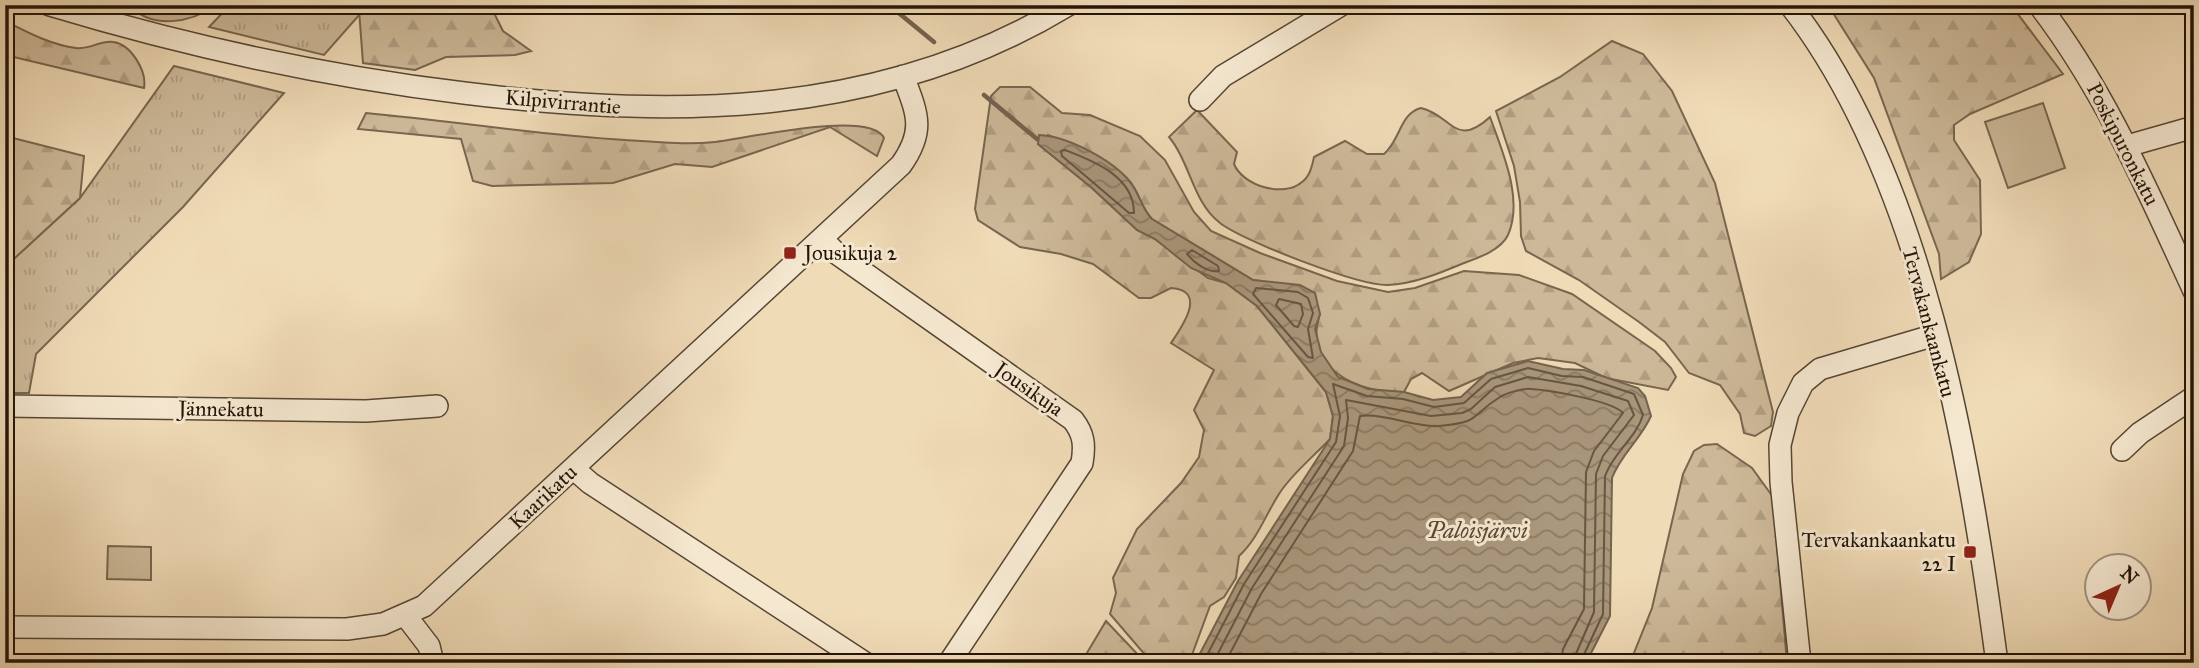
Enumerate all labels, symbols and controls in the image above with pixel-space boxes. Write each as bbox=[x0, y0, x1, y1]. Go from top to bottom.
street label: Poskipuronkatu bbox=[2081, 78, 2165, 210]
street label: Kilpivirrantie bbox=[504, 84, 622, 120]
place label: Jousikuja 2 bbox=[802, 240, 898, 266]
street label: Tervakankaankatu bbox=[1896, 244, 1962, 400]
marker: Jousikuja 2 bbox=[782, 245, 798, 261]
street label: Jousikuja bbox=[988, 355, 1069, 422]
street label: Jännekatu bbox=[176, 395, 264, 423]
street label: Kaarikatu bbox=[504, 459, 582, 535]
water label: Paloisjärvi bbox=[1426, 516, 1528, 544]
place label: Tervakankaankatu 22 I bbox=[1801, 527, 1956, 577]
marker: Tervakankaankatu 22 I bbox=[1962, 544, 1978, 560]
north arrow bbox=[2084, 552, 2154, 622]
text: N bbox=[2116, 561, 2143, 589]

